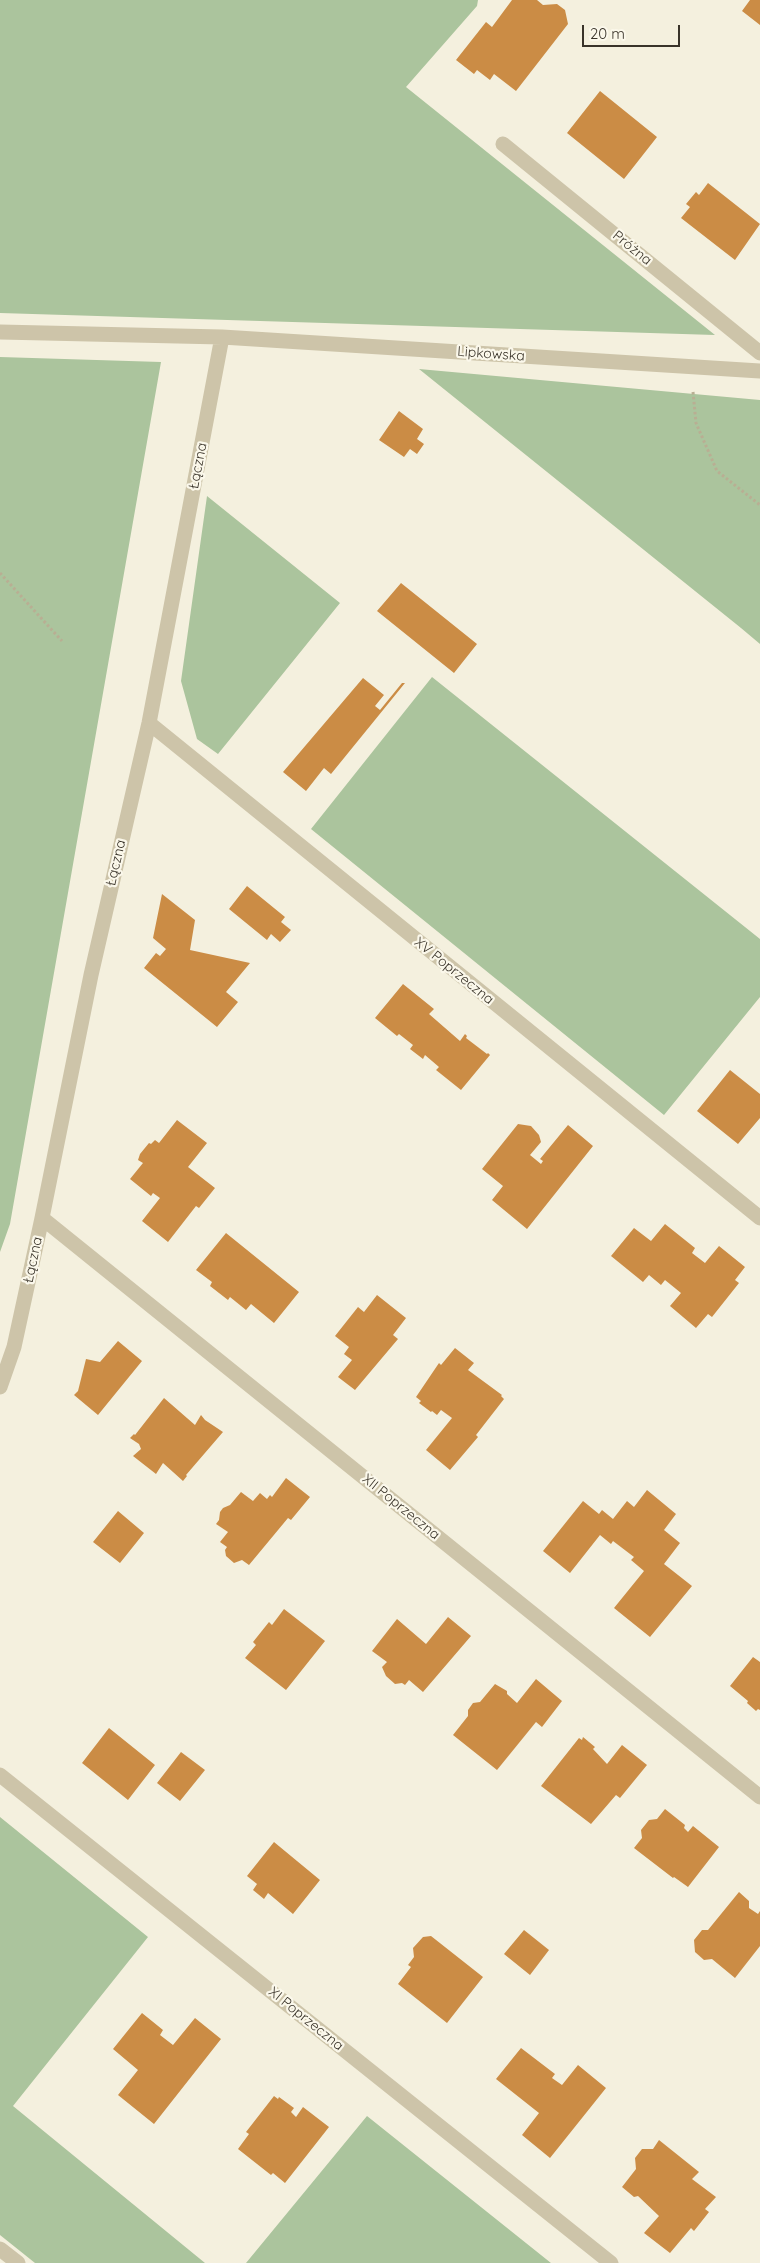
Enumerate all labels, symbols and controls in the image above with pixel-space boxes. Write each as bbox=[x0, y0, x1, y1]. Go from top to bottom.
scale bar bbox=[585, 15, 682, 47]
text: 20 m bbox=[590, 24, 625, 43]
street label: Próżna bbox=[609, 227, 655, 269]
street label: Lipkowska bbox=[457, 343, 525, 365]
street label: Łączna bbox=[185, 441, 211, 491]
street label: Łączna bbox=[103, 838, 129, 888]
street label: XV Poprzeczna bbox=[411, 934, 497, 1008]
street label: Łączna bbox=[20, 1235, 46, 1285]
street label: XII Poprzeczna bbox=[359, 1471, 443, 1543]
street label: XI Poprzeczna bbox=[265, 1984, 347, 2054]

